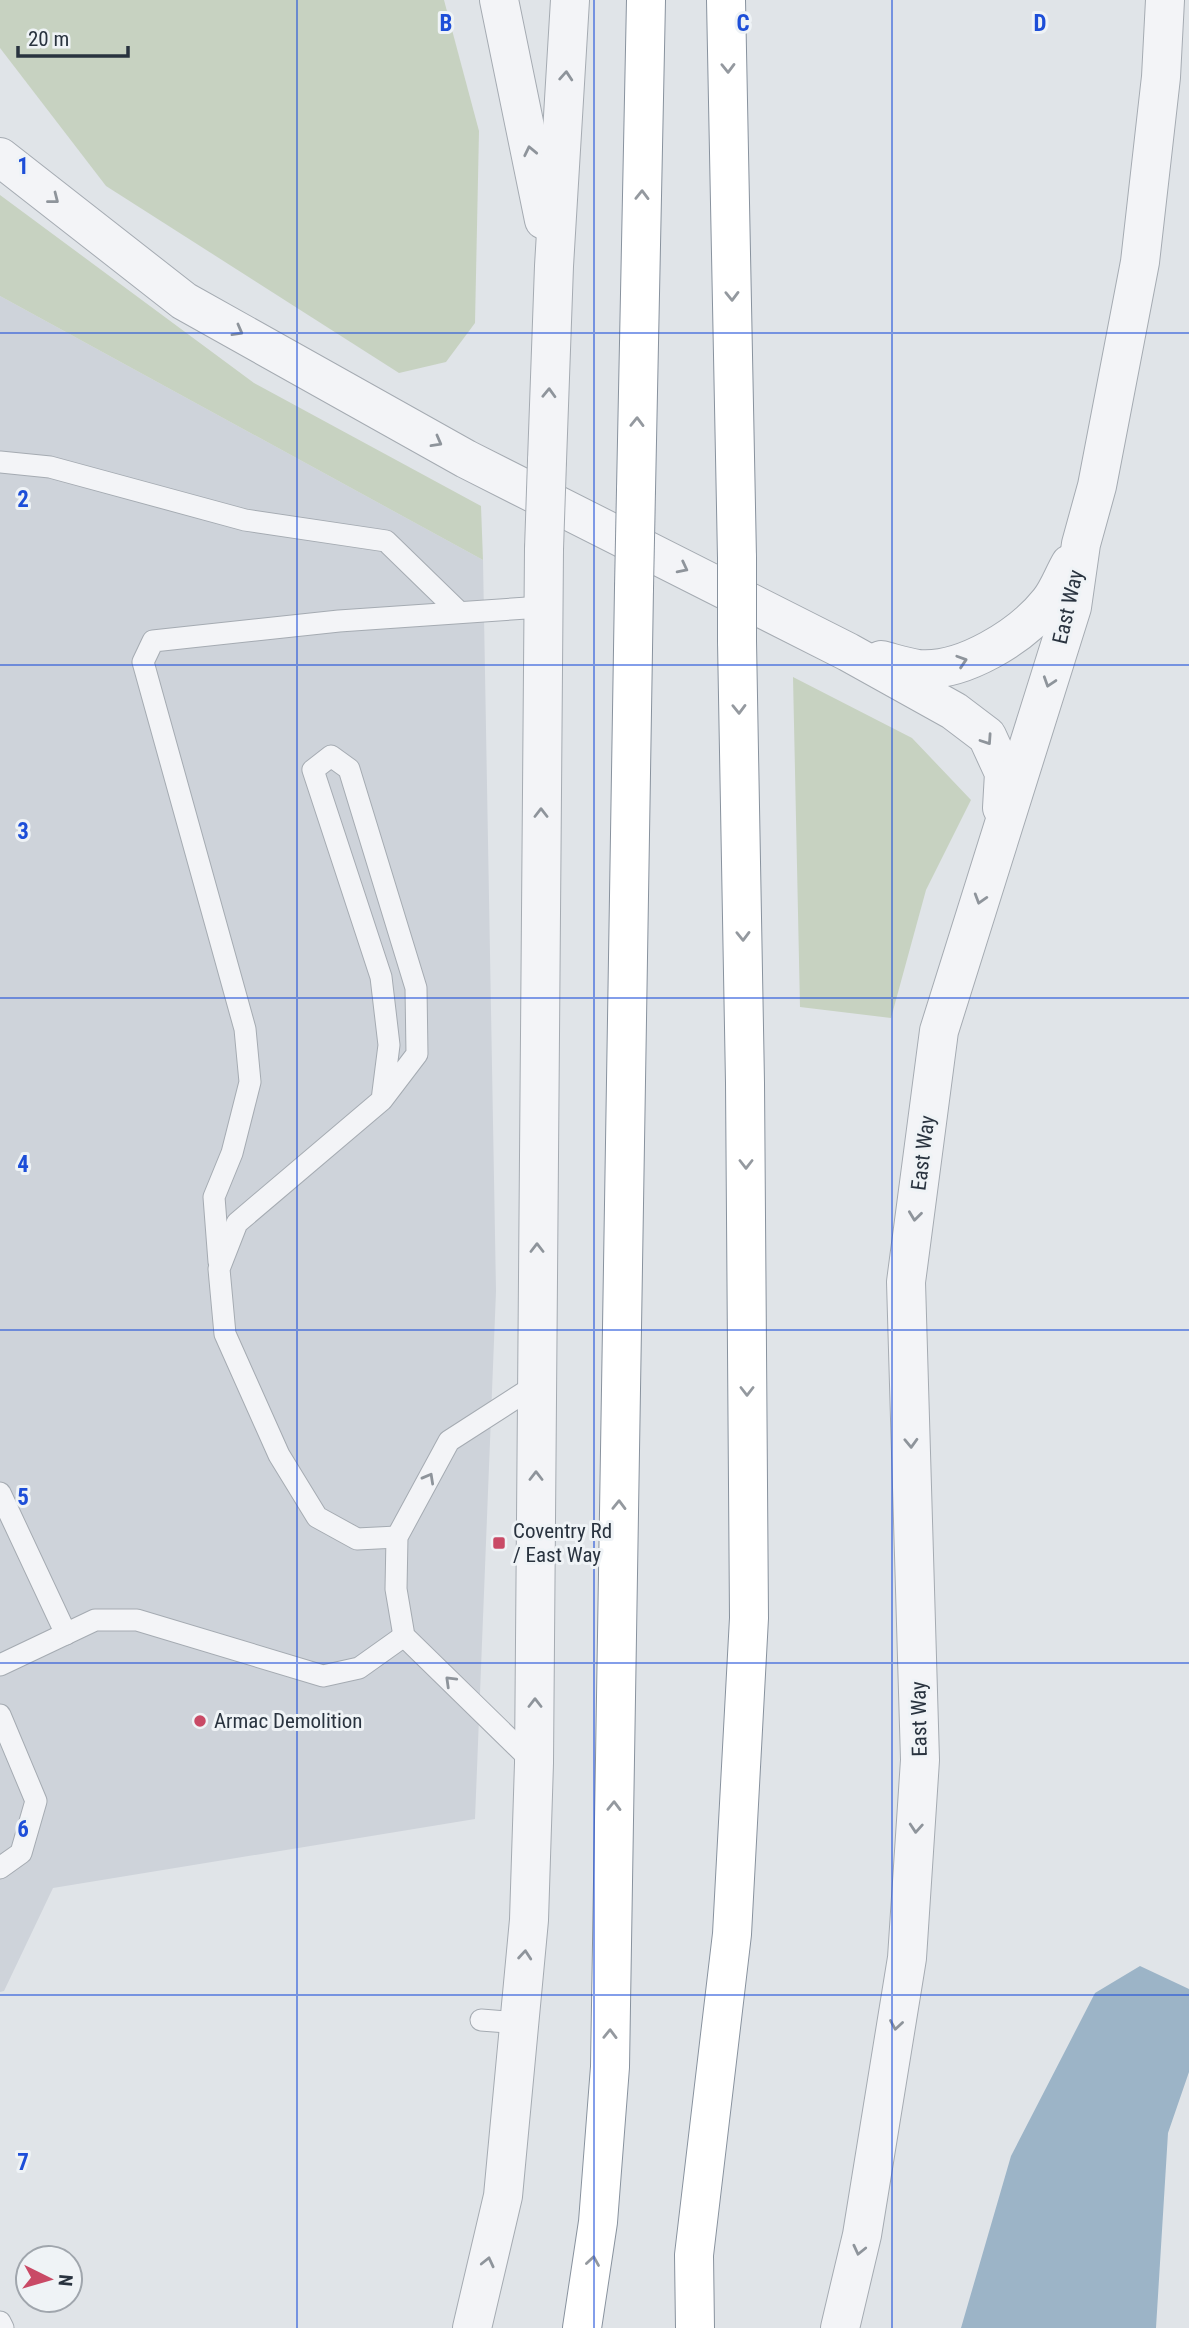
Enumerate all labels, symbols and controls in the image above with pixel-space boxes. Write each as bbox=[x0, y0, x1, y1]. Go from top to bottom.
text: B bbox=[440, 10, 452, 37]
text: C bbox=[736, 10, 750, 37]
text: D bbox=[1034, 10, 1047, 37]
scale bar bbox=[18, 14, 128, 58]
text: 20 m bbox=[28, 27, 69, 51]
one-way arrow bbox=[720, 63, 735, 74]
one-way arrow bbox=[558, 70, 573, 81]
one-way arrow bbox=[523, 145, 538, 157]
text: 1 bbox=[17, 153, 29, 180]
one-way arrow bbox=[634, 189, 650, 199]
one-way arrow bbox=[46, 191, 58, 204]
one-way arrow bbox=[724, 291, 740, 301]
one-way arrow bbox=[231, 323, 244, 336]
one-way arrow bbox=[542, 387, 557, 398]
one-way arrow bbox=[630, 416, 645, 427]
one-way arrow bbox=[430, 434, 442, 447]
text: 2 bbox=[17, 486, 29, 513]
one-way arrow bbox=[676, 560, 688, 574]
street label: East Way bbox=[1048, 567, 1088, 646]
one-way arrow bbox=[956, 654, 968, 669]
one-way arrow bbox=[1042, 675, 1057, 687]
one-way arrow bbox=[731, 704, 746, 715]
one-way arrow bbox=[978, 733, 991, 746]
one-way arrow bbox=[533, 808, 549, 818]
text: 3 bbox=[17, 818, 29, 845]
one-way arrow bbox=[974, 892, 989, 904]
one-way arrow bbox=[735, 931, 750, 942]
street label: East Way bbox=[906, 1114, 940, 1192]
text: 4 bbox=[17, 1151, 29, 1178]
one-way arrow bbox=[738, 1159, 754, 1170]
one-way arrow bbox=[907, 1210, 922, 1222]
one-way arrow bbox=[529, 1242, 545, 1253]
one-way arrow bbox=[739, 1387, 755, 1397]
one-way arrow bbox=[903, 1438, 919, 1449]
one-way arrow bbox=[528, 1470, 544, 1480]
one-way arrow bbox=[421, 1472, 434, 1485]
text: 5 bbox=[17, 1484, 29, 1511]
one-way arrow bbox=[611, 1500, 627, 1510]
place label: Coventry Rd / East Way bbox=[513, 1519, 612, 1567]
marker: Coventry Rd / East Way bbox=[491, 1535, 507, 1551]
one-way arrow bbox=[446, 1676, 459, 1689]
street label: East Way bbox=[906, 1681, 932, 1757]
one-way arrow bbox=[527, 1697, 543, 1708]
place label: Armac Demolition bbox=[214, 1709, 362, 1733]
marker: Armac Demolition bbox=[192, 1713, 208, 1729]
one-way arrow bbox=[606, 1801, 622, 1811]
text: 6 bbox=[17, 1816, 29, 1843]
one-way arrow bbox=[908, 1823, 923, 1834]
one-way arrow bbox=[518, 1949, 533, 1961]
one-way arrow bbox=[889, 2019, 904, 2031]
one-way arrow bbox=[602, 2028, 618, 2039]
text: 7 bbox=[17, 2149, 29, 2176]
north arrow bbox=[14, 2244, 84, 2314]
one-way arrow bbox=[852, 2244, 867, 2256]
one-way arrow bbox=[585, 2255, 600, 2266]
one-way arrow bbox=[479, 2256, 494, 2268]
text: N bbox=[53, 2274, 77, 2287]

